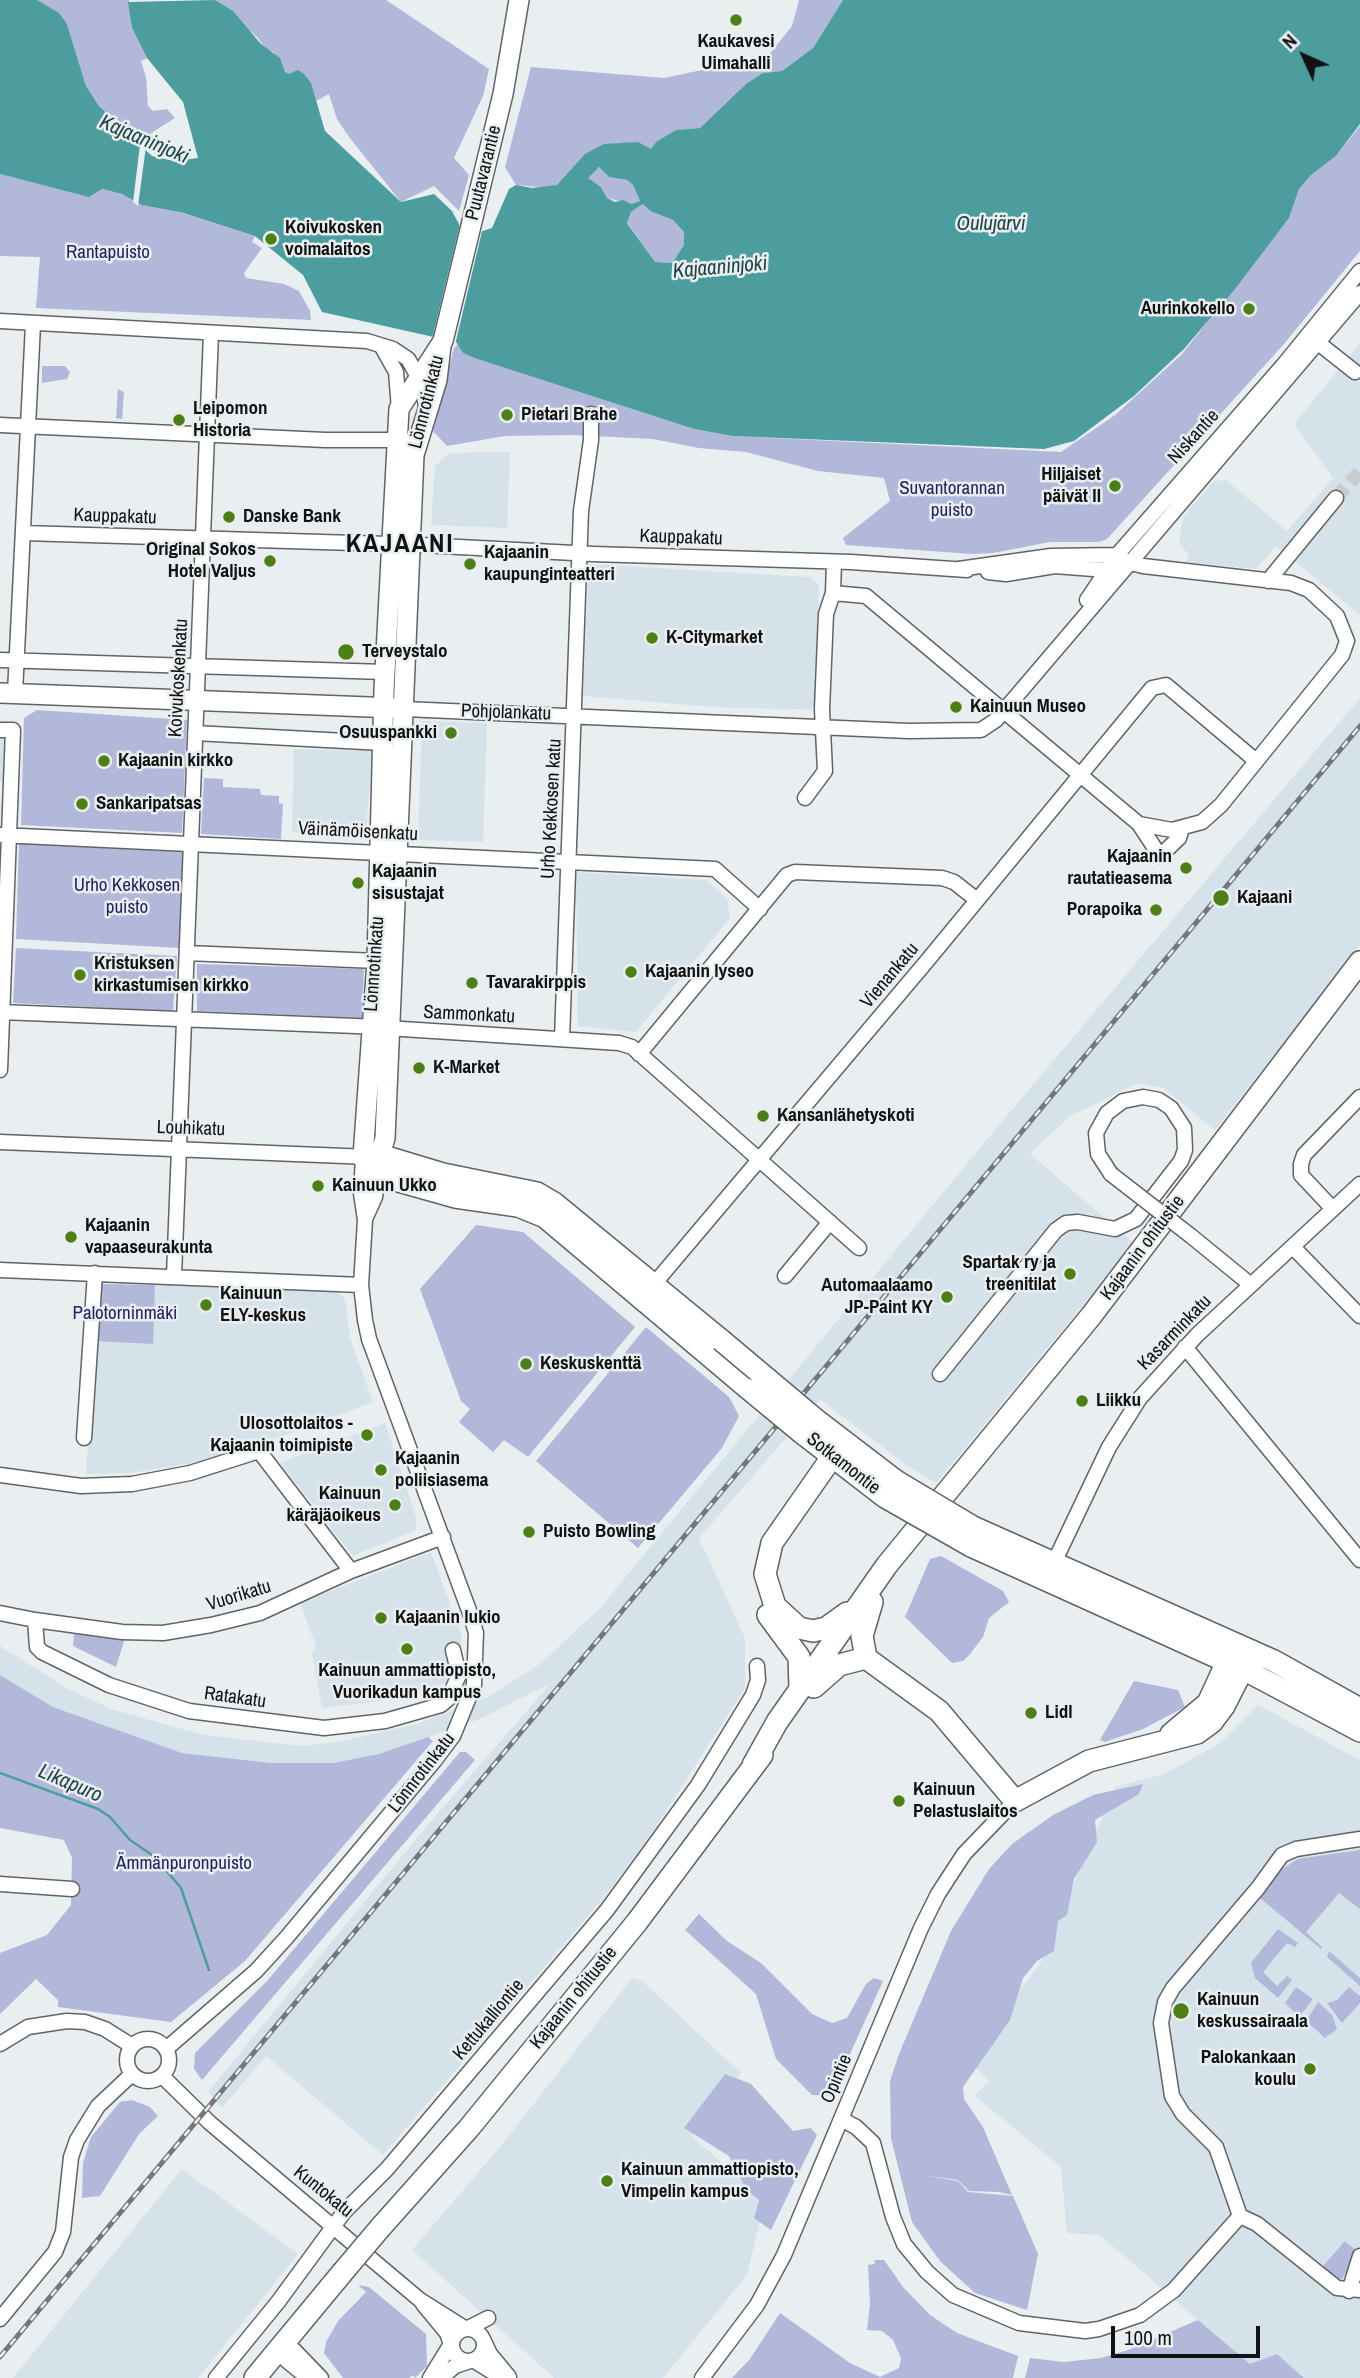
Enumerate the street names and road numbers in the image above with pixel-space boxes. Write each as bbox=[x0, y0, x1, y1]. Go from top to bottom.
street label: Puutavarantie bbox=[461, 123, 507, 223]
street label: Lönnrotinkatu bbox=[404, 353, 450, 451]
street label: Niskantie bbox=[1164, 405, 1224, 469]
street label: Kauppakatu bbox=[73, 504, 157, 530]
street label: Kauppakatu bbox=[639, 525, 723, 551]
street label: Koivukoskenkatu bbox=[165, 618, 193, 738]
street label: Pohjolankatu bbox=[461, 700, 551, 726]
street label: Urho Kekkosen katu bbox=[537, 738, 567, 880]
street label: Väinämöisenkatu bbox=[297, 817, 419, 847]
street label: Lönnrotinkatu bbox=[360, 916, 390, 1012]
street label: Vienankatu bbox=[856, 939, 924, 1013]
street label: Sammonkatu bbox=[423, 1001, 515, 1029]
street label: Louhikatu bbox=[156, 1116, 226, 1142]
street label: Kajaanin ohitustie bbox=[1096, 1191, 1190, 1305]
street label: Kasarminkatu bbox=[1133, 1291, 1217, 1375]
street label: Sotkamontie bbox=[802, 1428, 884, 1500]
street label: Vuorikatu bbox=[204, 1575, 274, 1617]
street label: Ratakatu bbox=[203, 1682, 267, 1714]
street label: Lönnrotinkatu bbox=[384, 1728, 460, 1818]
street label: Kajaanin ohitustie bbox=[526, 1942, 622, 2054]
street label: Kettukalliontie bbox=[449, 1975, 529, 2065]
street label: Opintie bbox=[817, 2051, 857, 2107]
street label: Kuntokatu bbox=[289, 2161, 357, 2223]

